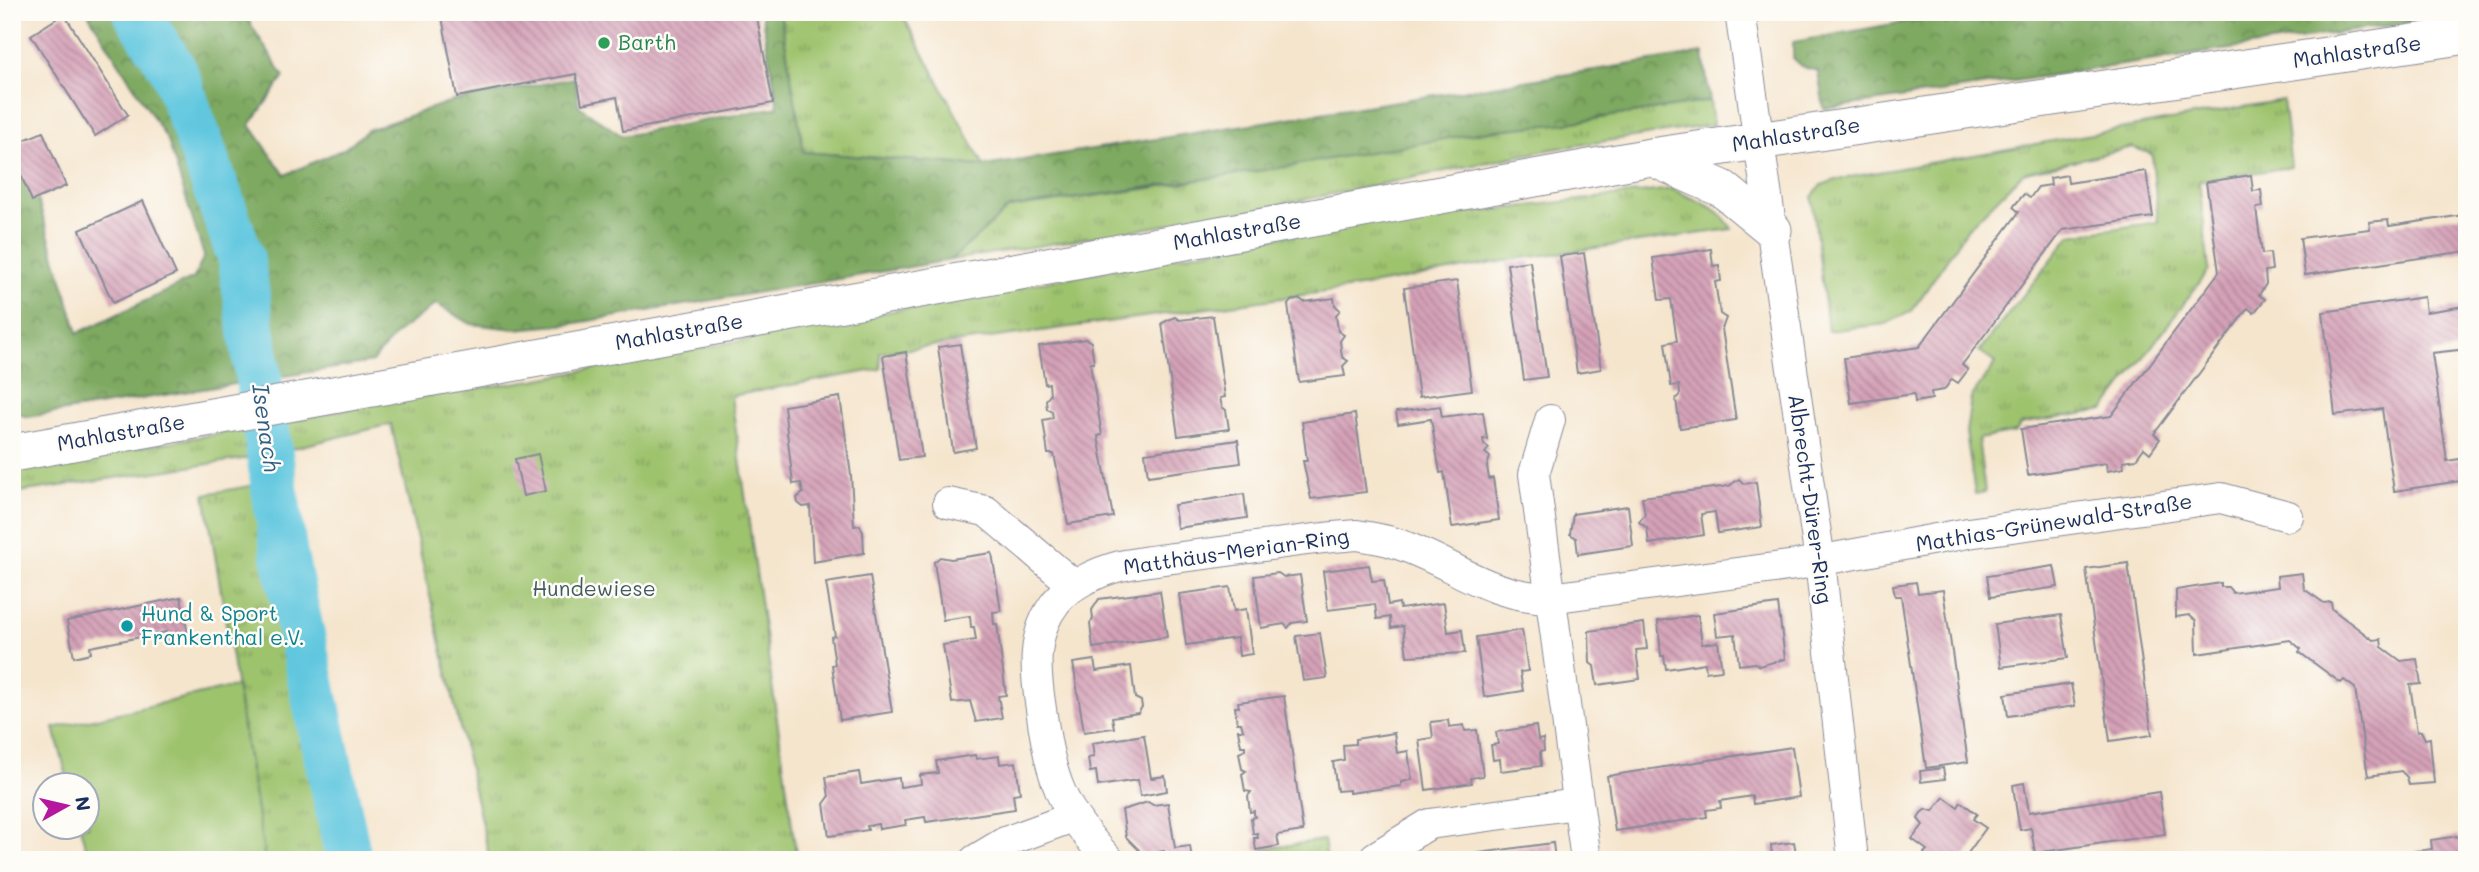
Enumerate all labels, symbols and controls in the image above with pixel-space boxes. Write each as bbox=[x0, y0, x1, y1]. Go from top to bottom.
place label: Barth bbox=[618, 28, 676, 55]
street label: Mahlastraße bbox=[2291, 28, 2423, 73]
marker: Barth bbox=[596, 35, 612, 51]
street label: Mahlastraße bbox=[1730, 110, 1862, 157]
street label: Mahlastraße bbox=[1171, 206, 1303, 255]
street label: Mahlastraße bbox=[613, 306, 745, 355]
water label: Isenach bbox=[246, 382, 288, 474]
street label: Albrecht-Dürer-Ring bbox=[1783, 392, 1840, 605]
street label: Mahlastraße bbox=[55, 407, 187, 456]
street label: Mathias-Grünewald-Straße bbox=[1914, 486, 2194, 557]
street label: Matthäus-Merian-Ring bbox=[1121, 521, 1350, 580]
park label: Hundewiese bbox=[532, 574, 656, 601]
place label: Hund & Sport Frankenthal e.V. bbox=[141, 599, 305, 650]
marker: Hund & Sport Frankenthal e.V. bbox=[119, 618, 135, 634]
north arrow bbox=[32, 770, 102, 840]
text: N bbox=[70, 795, 97, 812]

